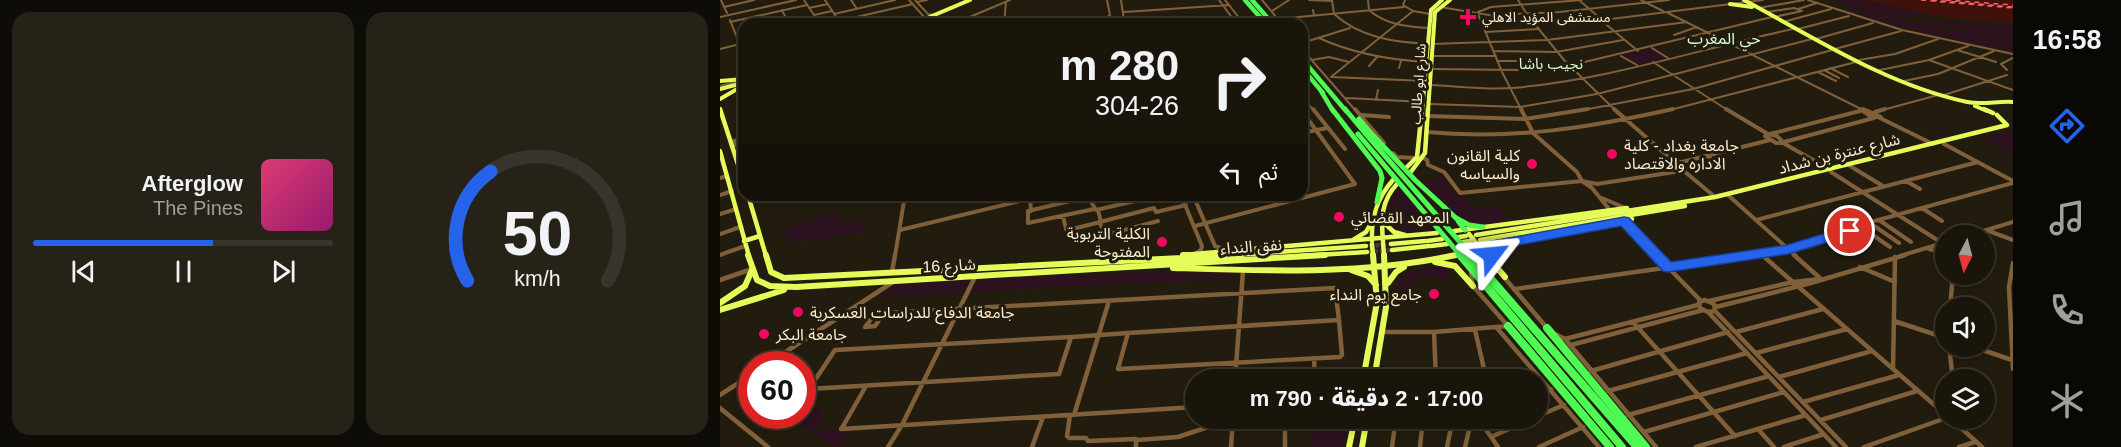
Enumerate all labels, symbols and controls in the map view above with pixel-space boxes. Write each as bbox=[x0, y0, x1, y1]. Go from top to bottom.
marker: مستشفى المؤيد الاهلي bbox=[1459, 8, 1477, 26]
place label: مستشفى المؤيد الاهلي bbox=[1482, 9, 1611, 28]
text: 16:58 bbox=[2032, 25, 2102, 55]
district label: حي المغرب bbox=[1687, 30, 1761, 51]
text: 280 m bbox=[1060, 42, 1179, 89]
icon: right bbox=[1200, 42, 1278, 120]
street label: شارع ابو طالب bbox=[1407, 43, 1432, 125]
district label: نجيب باشا bbox=[1519, 55, 1583, 72]
text: 304-26 bbox=[1095, 91, 1179, 121]
icon: directions bbox=[2046, 105, 2088, 147]
street label: شارع عنترة بن شداد bbox=[1777, 130, 1903, 181]
place label: جامعة بغداد - كلية الاداره والاقتصاد bbox=[1624, 137, 1739, 173]
place label: كلية القانون والسياسه bbox=[1447, 147, 1520, 183]
marker: جامعة بغداد - كلية الاداره والاقتصاد bbox=[1605, 147, 1619, 161]
icon: left bbox=[1214, 156, 1247, 189]
marker: كلية القانون والسياسه bbox=[1525, 157, 1539, 171]
text: ثم bbox=[1259, 160, 1278, 185]
text: Afterglow bbox=[142, 171, 243, 196]
text: The Pines bbox=[153, 197, 243, 219]
icon: music bbox=[2046, 197, 2088, 239]
text: 50 bbox=[502, 199, 572, 268]
pin bbox=[1824, 205, 1875, 256]
place label: المعهد القضائي bbox=[1351, 209, 1449, 230]
marker: المعهد القضائي bbox=[1332, 210, 1346, 224]
icon: arrive bbox=[1833, 214, 1866, 247]
position arrow bbox=[1460, 223, 1524, 287]
place label: الكلية التربوية المفتوحة bbox=[1067, 225, 1150, 261]
north arrow bbox=[1935, 225, 1995, 285]
map controls bbox=[1935, 225, 1995, 429]
marker: الكلية التربوية المفتوحة bbox=[1155, 235, 1169, 249]
street label: نفق النداء bbox=[1220, 236, 1283, 259]
icon: previous bbox=[67, 255, 100, 288]
icon: pause bbox=[167, 255, 200, 288]
icon: next bbox=[267, 255, 300, 288]
street label: شارع 16 bbox=[922, 256, 976, 279]
text: km/h bbox=[514, 267, 560, 291]
place label: جامع يوم النداء bbox=[1330, 286, 1422, 307]
marker: جامع يوم النداء bbox=[1427, 287, 1441, 301]
icon: phone bbox=[2046, 289, 2088, 331]
button: sound bbox=[1935, 297, 1995, 357]
place label: جامعة الدفاع للدراسات العسكرية bbox=[810, 304, 1015, 325]
marker: جامعة الدفاع للدراسات العسكرية bbox=[791, 305, 805, 319]
place label: جامعة البكر bbox=[775, 326, 847, 344]
marker: جامعة البكر bbox=[757, 327, 771, 341]
speed limit sign: 60 bbox=[738, 351, 816, 429]
button: layers bbox=[1935, 369, 1995, 429]
icon: climate bbox=[2046, 380, 2088, 422]
text: 17:00 · 2 دقيقة · 790 m bbox=[1250, 386, 1483, 411]

